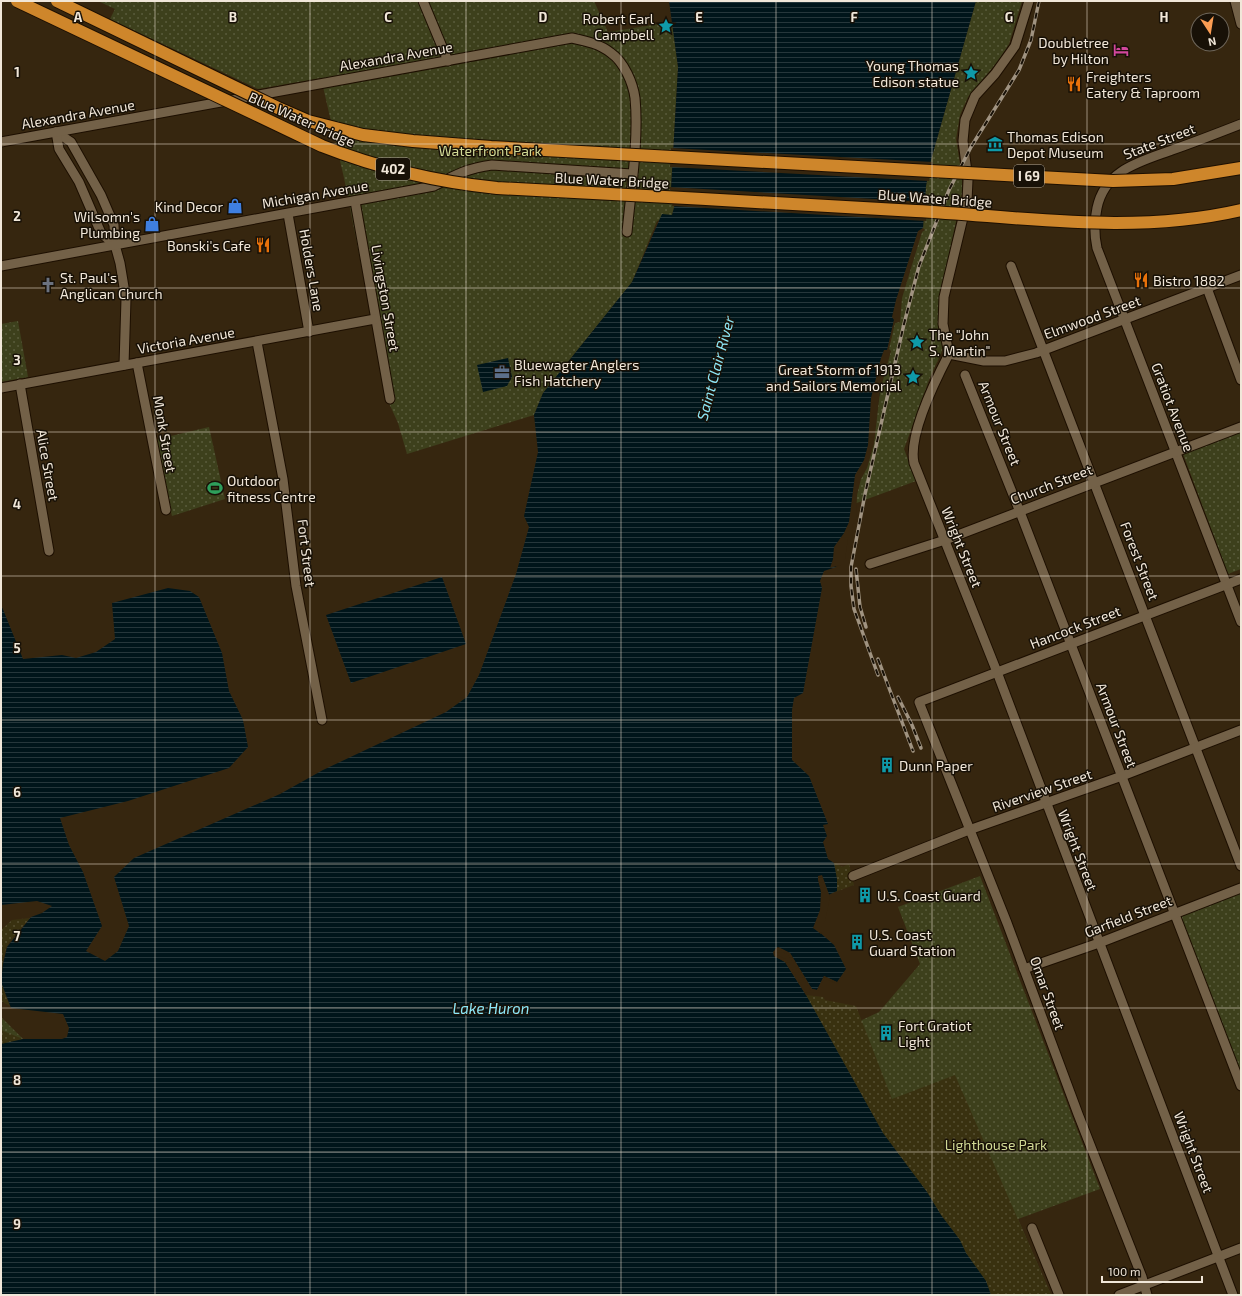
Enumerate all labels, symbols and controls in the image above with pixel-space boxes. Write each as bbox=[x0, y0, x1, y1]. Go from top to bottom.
text: A bbox=[74, 9, 83, 25]
text: B bbox=[229, 9, 237, 25]
text: C bbox=[384, 9, 392, 25]
text: D bbox=[539, 9, 548, 25]
text: E bbox=[695, 9, 703, 25]
text: F bbox=[850, 9, 858, 25]
text: G bbox=[1005, 9, 1013, 25]
text: H bbox=[1160, 9, 1169, 25]
place label: Robert Earl Campbell bbox=[583, 10, 655, 43]
north arrow bbox=[1190, 12, 1230, 52]
place icon: Robert Earl Campbell bbox=[657, 17, 675, 35]
place label: Doubletree by Hilton bbox=[1038, 34, 1109, 67]
text: N bbox=[1207, 35, 1217, 49]
street label: Alexandra Avenue bbox=[338, 38, 454, 74]
hotel icon: Doubletree by Hilton bbox=[1112, 41, 1130, 59]
place label: Young Thomas Edison statue bbox=[866, 57, 959, 90]
text: 1 bbox=[14, 64, 20, 80]
place icon: Young Thomas Edison statue bbox=[962, 64, 980, 82]
place label: Freighters Eatery & Taproom bbox=[1086, 68, 1200, 101]
restaurant icon: Freighters Eatery & Taproom bbox=[1065, 75, 1083, 93]
street label: Blue Water Bridge bbox=[246, 88, 358, 150]
street label: Alexandra Avenue bbox=[20, 96, 136, 132]
street label: State Street bbox=[1121, 120, 1197, 162]
place label: Thomas Edison Depot Museum bbox=[1007, 128, 1104, 161]
museum icon: Thomas Edison Depot Museum bbox=[986, 135, 1004, 153]
park label: Waterfront Park bbox=[438, 142, 542, 159]
road number: 402 bbox=[376, 158, 410, 180]
road number: I 69 bbox=[1014, 165, 1044, 187]
street label: Blue Water Bridge bbox=[554, 169, 670, 191]
street label: Michigan Avenue bbox=[261, 176, 369, 212]
street label: Blue Water Bridge bbox=[877, 186, 993, 210]
shop icon: Kind Decor bbox=[226, 197, 244, 215]
place label: Kind Decor bbox=[155, 198, 223, 215]
text: 2 bbox=[13, 208, 21, 224]
place label: Wilsomn's Plumbing bbox=[74, 208, 140, 241]
shop icon: Wilsomn's Plumbing bbox=[143, 215, 161, 233]
street label: Holders Lane bbox=[296, 227, 328, 313]
restaurant icon: Bonski's Cafe bbox=[254, 236, 272, 254]
place label: Bonski's Cafe bbox=[167, 237, 251, 254]
street label: Livingston Street bbox=[368, 243, 404, 353]
place label: St. Paul's Anglican Church bbox=[60, 269, 163, 302]
restaurant icon: Bistro 1882 bbox=[1132, 271, 1150, 289]
place label: Bistro 1882 bbox=[1153, 272, 1225, 289]
church icon: St. Paul's Anglican Church bbox=[39, 276, 57, 294]
street label: Elmwood Street bbox=[1041, 292, 1143, 342]
water label: Saint Clair River bbox=[692, 313, 738, 422]
street label: Victoria Avenue bbox=[136, 323, 236, 357]
place label: The "John S. Martin" bbox=[929, 326, 991, 359]
place icon: The "John S. Martin" bbox=[908, 333, 926, 351]
text: 3 bbox=[13, 352, 21, 368]
place label: Bluewagter Anglers Fish Hatchery bbox=[514, 356, 639, 389]
street label: Gratiot Avenue bbox=[1148, 360, 1198, 454]
place label: Great Storm of 1913 and Sailors Memorial bbox=[766, 361, 902, 394]
office icon: Bluewagter Anglers Fish Hatchery bbox=[493, 363, 511, 381]
place icon: Great Storm of 1913 and Sailors Memorial bbox=[904, 368, 922, 386]
street label: Armour Street bbox=[975, 378, 1025, 468]
street label: Monk Street bbox=[150, 394, 180, 474]
street label: Alice Street bbox=[33, 428, 63, 502]
street label: Church Street bbox=[1008, 461, 1094, 507]
place label: Outdoor fitness Centre bbox=[227, 472, 316, 505]
sports icon: Outdoor fitness Centre bbox=[206, 479, 224, 497]
text: 4 bbox=[13, 496, 21, 512]
street label: Wright Street bbox=[938, 504, 986, 590]
street label: Fort Street bbox=[294, 518, 320, 588]
street label: Forest Street bbox=[1117, 519, 1163, 603]
street label: Hancock Street bbox=[1027, 602, 1123, 652]
text: 5 bbox=[13, 640, 21, 656]
street label: Armour Street bbox=[1093, 680, 1141, 770]
building icon: Dunn Paper bbox=[878, 756, 896, 774]
place label: Dunn Paper bbox=[899, 757, 973, 774]
street label: Riverview Street bbox=[990, 765, 1094, 815]
text: 6 bbox=[13, 784, 21, 800]
street label: Wright Street bbox=[1055, 807, 1101, 893]
building icon: U.S. Coast Guard bbox=[856, 886, 874, 904]
place label: U.S. Coast Guard bbox=[877, 887, 981, 904]
street label: Garfield Street bbox=[1082, 892, 1174, 940]
place label: U.S. Coast Guard Station bbox=[869, 926, 956, 959]
text: 7 bbox=[14, 928, 21, 944]
building icon: U.S. Coast Guard Station bbox=[848, 933, 866, 951]
street label: Omar Street bbox=[1027, 954, 1069, 1032]
water label: Lake Huron bbox=[453, 999, 529, 1017]
place label: Fort Gratiot Light bbox=[898, 1017, 972, 1050]
building icon: Fort Gratiot Light bbox=[877, 1024, 895, 1042]
text: 8 bbox=[13, 1072, 21, 1088]
street label: Wright Street bbox=[1171, 1109, 1217, 1195]
park label: Lighthouse Park bbox=[945, 1136, 1047, 1153]
text: 9 bbox=[13, 1216, 21, 1232]
scale bar bbox=[1102, 1258, 1202, 1284]
text: 100 m bbox=[1108, 1264, 1140, 1278]

